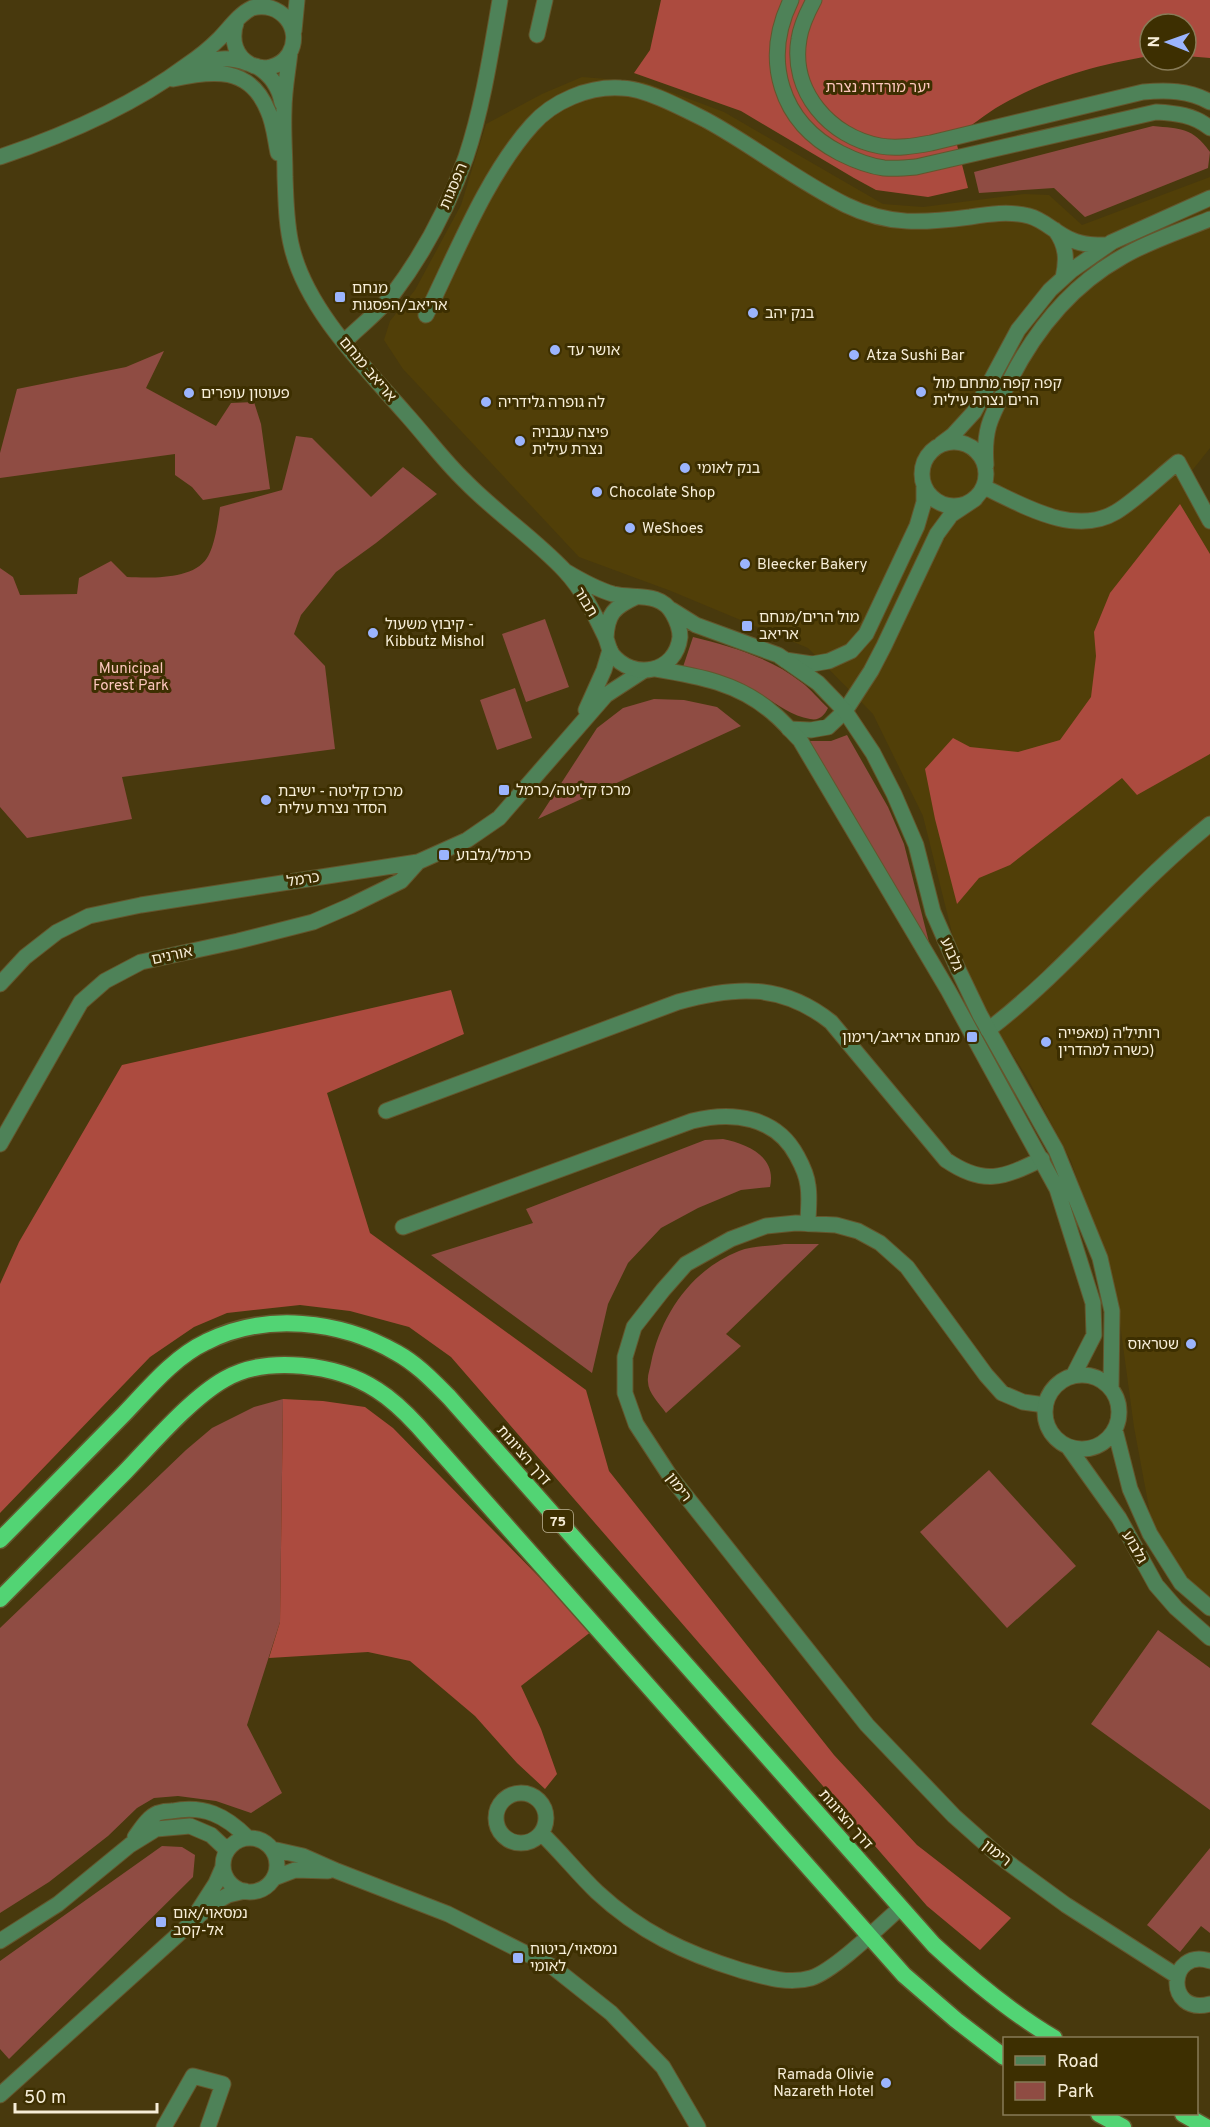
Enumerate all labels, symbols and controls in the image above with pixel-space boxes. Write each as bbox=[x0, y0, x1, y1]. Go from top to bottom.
north arrow bbox=[1138, 12, 1198, 72]
text: N bbox=[1145, 36, 1165, 48]
park label: יער מורדות נצרת bbox=[825, 79, 931, 98]
street label: הפסגות bbox=[436, 161, 473, 213]
place label: מנחם אריאב/הפסגות bbox=[352, 280, 448, 316]
marker: מנחם אריאב/הפסגות bbox=[333, 290, 347, 304]
place label: בנק יהב bbox=[765, 305, 815, 324]
marker: בנק יהב bbox=[746, 306, 760, 320]
street label: אריאב מנחם bbox=[334, 334, 400, 406]
place label: אושר עד bbox=[567, 342, 620, 361]
marker: אושר עד bbox=[548, 343, 562, 357]
place label: Atza Sushi Bar bbox=[866, 347, 965, 366]
marker: Atza Sushi Bar bbox=[847, 348, 861, 362]
place label: קפה קפה מתחם מול הרים נצרת עילית bbox=[933, 375, 1062, 411]
place label: פעוטון עופרים bbox=[201, 385, 290, 404]
marker: קפה קפה מתחם מול הרים נצרת עילית bbox=[914, 385, 928, 399]
marker: פעוטון עופרים bbox=[182, 386, 196, 400]
place label: לה גופרה גלידריה bbox=[498, 394, 605, 413]
marker: לה גופרה גלידריה bbox=[479, 395, 493, 409]
place label: פיצה עגבניה נצרת עילית bbox=[532, 424, 609, 460]
marker: פיצה עגבניה נצרת עילית bbox=[513, 434, 527, 448]
place label: בנק לאומי bbox=[697, 460, 761, 479]
marker: בנק לאומי bbox=[678, 461, 692, 475]
place label: Chocolate Shop bbox=[609, 484, 715, 503]
marker: Chocolate Shop bbox=[590, 485, 604, 499]
place label: WeShoes bbox=[642, 520, 704, 539]
marker: WeShoes bbox=[623, 521, 637, 535]
place label: Bleecker Bakery bbox=[757, 556, 868, 575]
marker: Bleecker Bakery bbox=[738, 557, 752, 571]
street label: תבור bbox=[569, 585, 601, 621]
place label: מול הרים/מנחם אריאב bbox=[759, 609, 859, 645]
place label: קיבוץ משעול - Kibbutz Mishol bbox=[385, 616, 485, 652]
marker: מול הרים/מנחם אריאב bbox=[740, 619, 754, 633]
marker: קיבוץ משעול - Kibbutz Mishol bbox=[366, 626, 380, 640]
park label: Municipal Forest Park bbox=[93, 660, 169, 696]
place label: מרכז קליטה/כרמל bbox=[516, 782, 631, 801]
place label: מרכז קליטה - ישיבת הסדר נצרת עילית bbox=[278, 783, 403, 819]
marker: מרכז קליטה/כרמל bbox=[497, 783, 511, 797]
marker: מרכז קליטה - ישיבת הסדר נצרת עילית bbox=[259, 793, 273, 807]
place label: כרמל/גלבוע bbox=[456, 847, 531, 866]
marker: כרמל/גלבוע bbox=[437, 848, 451, 862]
street label: כרמל bbox=[285, 868, 321, 892]
street label: גלבוע bbox=[935, 935, 966, 975]
street label: אורנים bbox=[150, 943, 195, 970]
place label: רותיל'ה (מאפייה כשרה למהדרין) bbox=[1058, 1025, 1160, 1061]
place label: מנחם אריאב/רימון bbox=[842, 1029, 960, 1048]
marker: מנחם אריאב/רימון bbox=[965, 1030, 979, 1044]
marker: רותיל'ה (מאפייה כשרה למהדרין) bbox=[1039, 1035, 1053, 1049]
place label: שטראוס bbox=[1127, 1336, 1179, 1355]
marker: שטראוס bbox=[1184, 1337, 1198, 1351]
street label: דרך הציונות bbox=[491, 1422, 554, 1490]
street label: רימון bbox=[661, 1470, 695, 1506]
road number: 75 bbox=[543, 1510, 573, 1532]
street label: גלבוע bbox=[1117, 1528, 1151, 1568]
street label: דרך הציונות bbox=[813, 1786, 876, 1854]
street label: רימון bbox=[978, 1837, 1014, 1871]
place label: נמסאוי/אום אל-קסב bbox=[173, 1905, 248, 1941]
marker: נמסאוי/אום אל-קסב bbox=[154, 1915, 168, 1929]
place label: נמסאוי/ביטוח לאומי bbox=[530, 1941, 618, 1977]
marker: נמסאוי/ביטוח לאומי bbox=[511, 1951, 525, 1965]
legend bbox=[1003, 2037, 1198, 2115]
text: Road bbox=[1057, 2051, 1099, 2074]
place label: Ramada Olivie Nazareth Hotel bbox=[773, 2066, 874, 2102]
scale bar bbox=[15, 2076, 158, 2114]
marker: Ramada Olivie Nazareth Hotel bbox=[879, 2076, 893, 2090]
text: Park bbox=[1057, 2081, 1094, 2104]
text: 50 m bbox=[24, 2087, 66, 2110]

